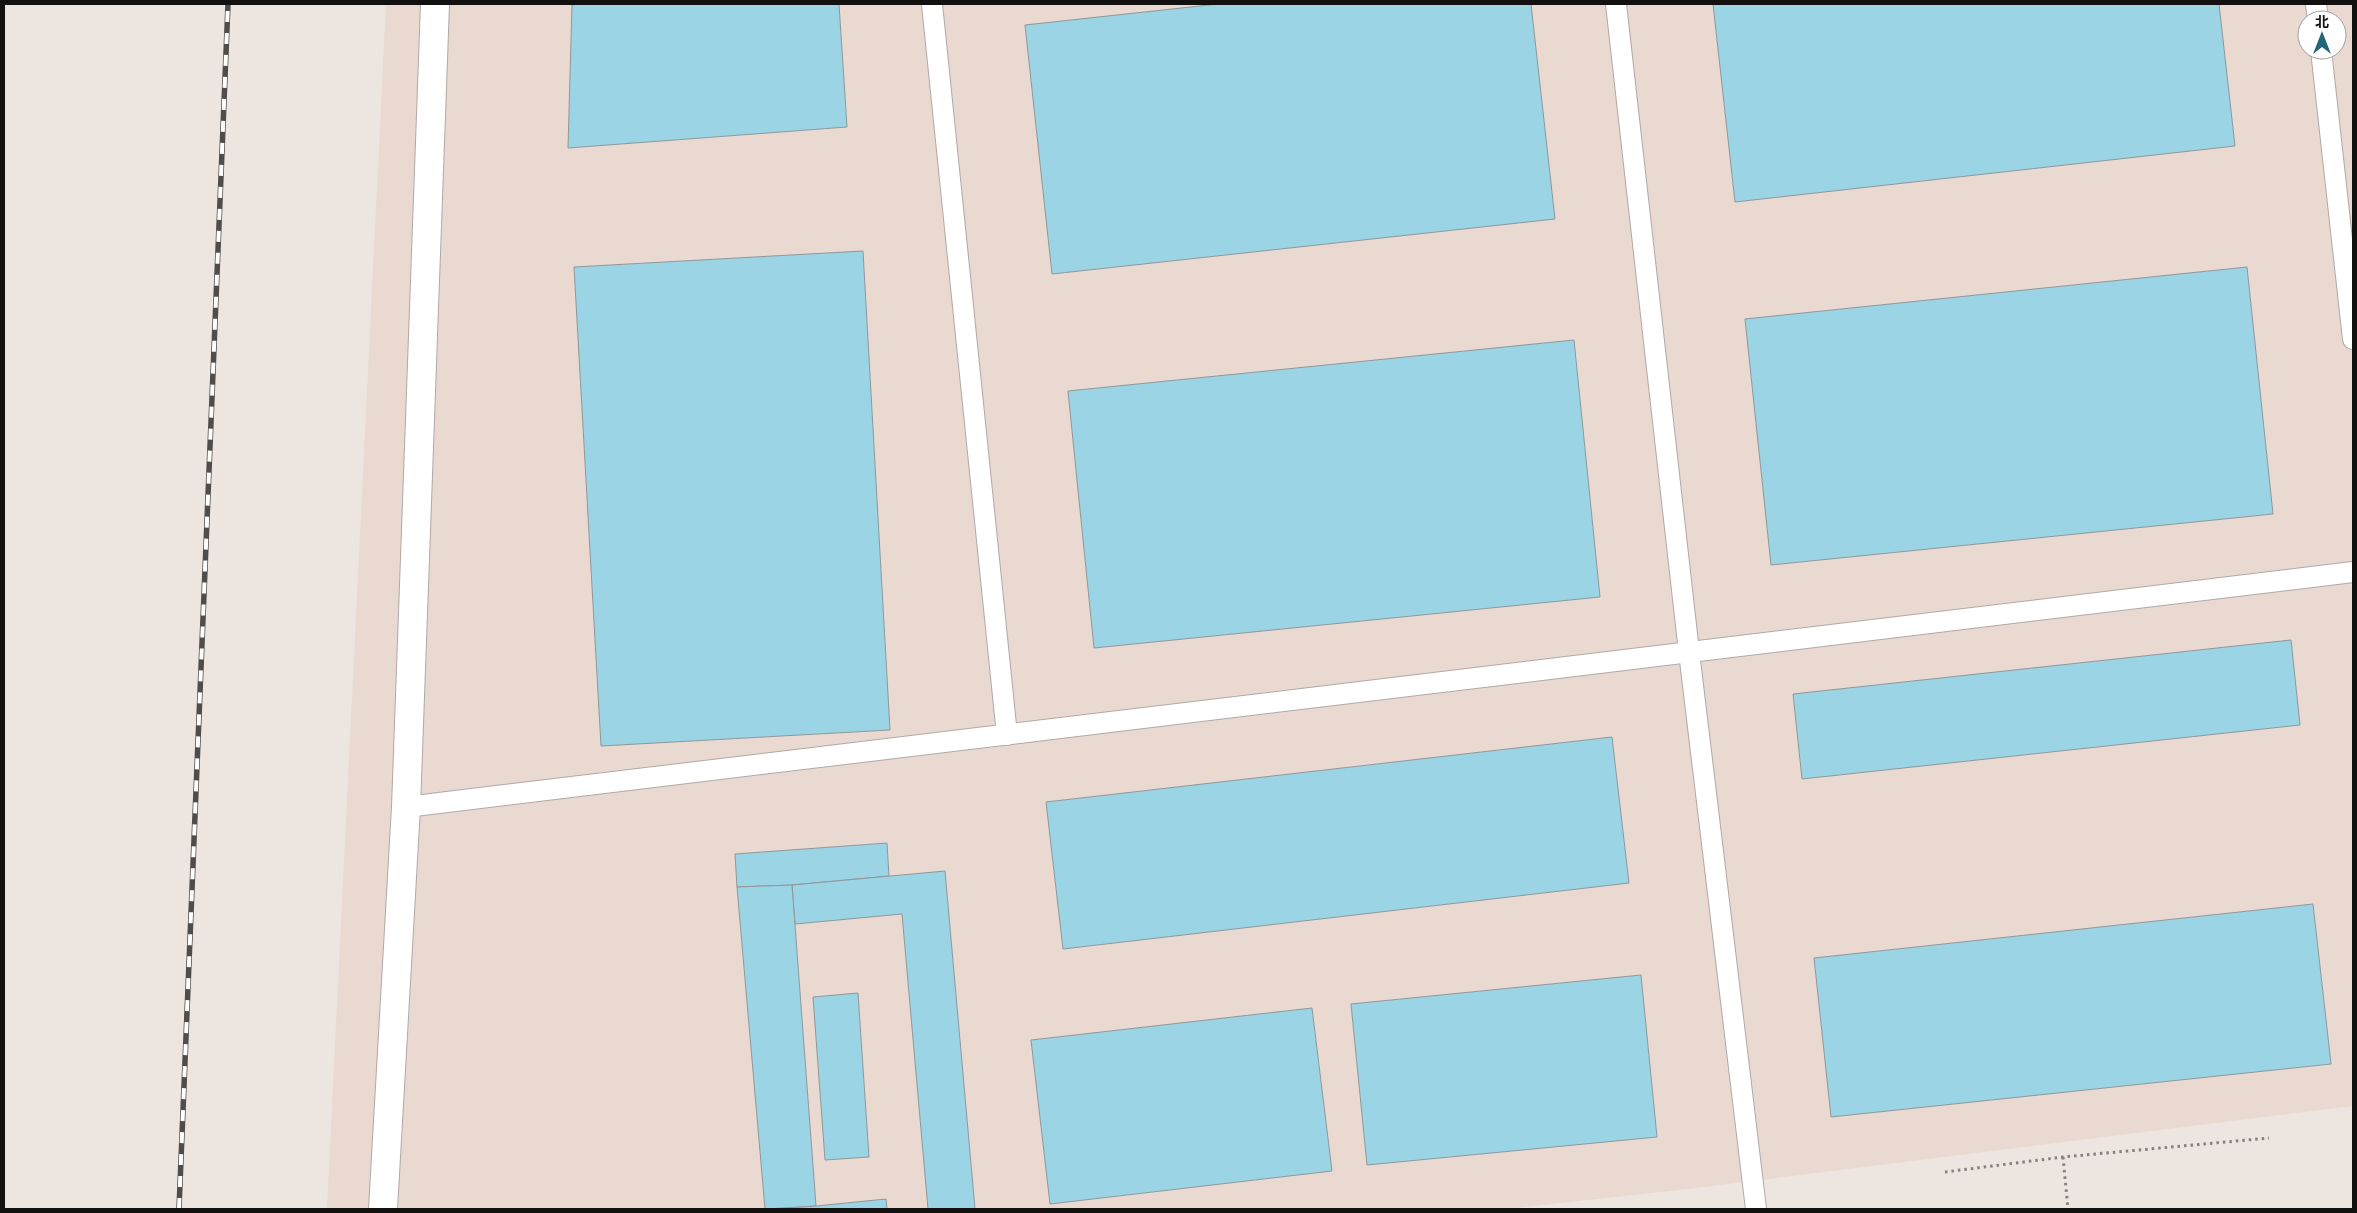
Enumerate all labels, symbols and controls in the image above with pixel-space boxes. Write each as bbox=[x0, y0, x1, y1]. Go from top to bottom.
north arrow bbox=[2297, 10, 2347, 60]
text: 北 bbox=[2315, 14, 2329, 31]

